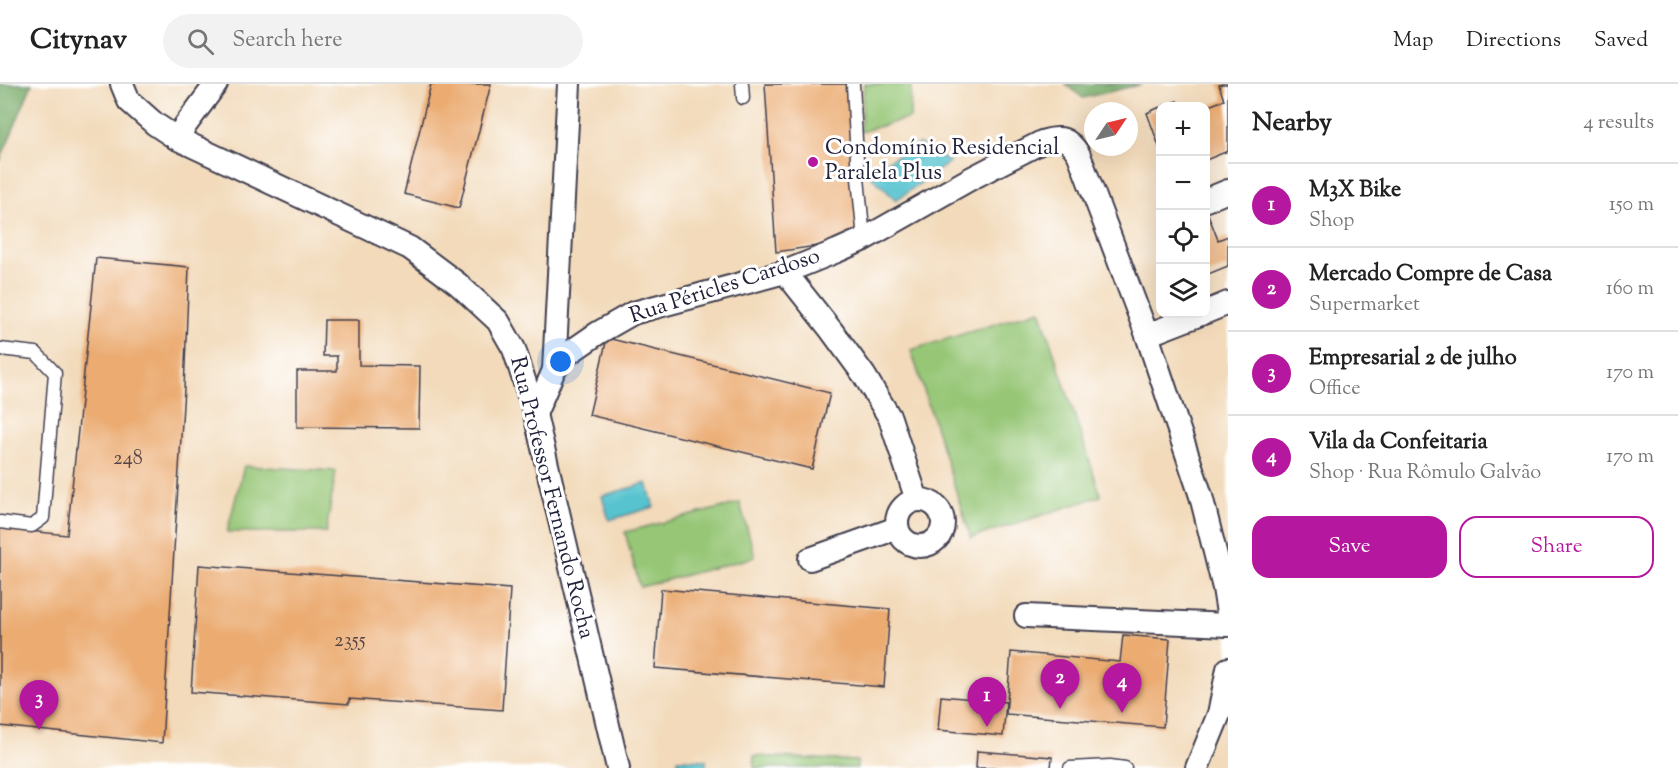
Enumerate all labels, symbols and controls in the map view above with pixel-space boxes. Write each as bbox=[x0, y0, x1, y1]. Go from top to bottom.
search box bbox=[163, 14, 583, 68]
text: Citynav bbox=[30, 21, 127, 61]
icon: search bbox=[184, 25, 217, 58]
text: Search here bbox=[232, 25, 343, 57]
text: Map bbox=[1393, 26, 1433, 56]
text: Directions bbox=[1466, 26, 1561, 56]
text: Saved bbox=[1594, 26, 1648, 56]
north arrow bbox=[1084, 102, 1138, 156]
map controls bbox=[1156, 102, 1210, 318]
button: + bbox=[1156, 102, 1210, 156]
text: Nearby bbox=[1252, 105, 1332, 142]
text: 4 results bbox=[1583, 109, 1654, 138]
place label: Condomínio Residencial Paralela Plus bbox=[825, 133, 1059, 190]
marker: Condomínio Residencial Paralela Plus bbox=[806, 155, 820, 169]
button: − bbox=[1156, 156, 1210, 210]
text: M3X Bike bbox=[1309, 175, 1401, 207]
text: 1 bbox=[1268, 191, 1275, 220]
text: 150 m bbox=[1609, 191, 1654, 220]
text: Shop bbox=[1309, 207, 1354, 236]
button: locate bbox=[1156, 210, 1210, 264]
street label: Rua Péricles Cardoso bbox=[626, 241, 824, 333]
text: Mercado Compre de Casa bbox=[1309, 259, 1552, 291]
button: layers bbox=[1156, 264, 1210, 318]
text: 2 bbox=[1267, 275, 1276, 304]
text: 160 m bbox=[1606, 275, 1654, 304]
text: Supermarket bbox=[1309, 291, 1420, 320]
text: Empresarial 2 de julho bbox=[1309, 343, 1517, 375]
your location bbox=[546, 347, 575, 376]
street label: Rua Professor Fernando Rocha bbox=[500, 353, 602, 643]
text: 3 bbox=[1267, 359, 1276, 388]
text: 170 m bbox=[1606, 359, 1654, 388]
text: Office bbox=[1309, 375, 1361, 404]
text: Vila da Confeitaria bbox=[1309, 427, 1488, 459]
text: 4 bbox=[1266, 443, 1277, 472]
text: 170 m bbox=[1606, 443, 1654, 472]
house number: 248 bbox=[113, 445, 143, 474]
text: Shop · Rua Rômulo Galvão bbox=[1309, 459, 1541, 488]
button: Save bbox=[1252, 516, 1447, 578]
button: Share bbox=[1459, 516, 1654, 578]
house number: 2355 bbox=[334, 627, 366, 656]
pin: 2 bbox=[1040, 660, 1080, 709]
pin: 4 bbox=[1102, 664, 1142, 713]
pin: 1 bbox=[968, 678, 1006, 727]
pin: 3 bbox=[20, 680, 58, 730]

